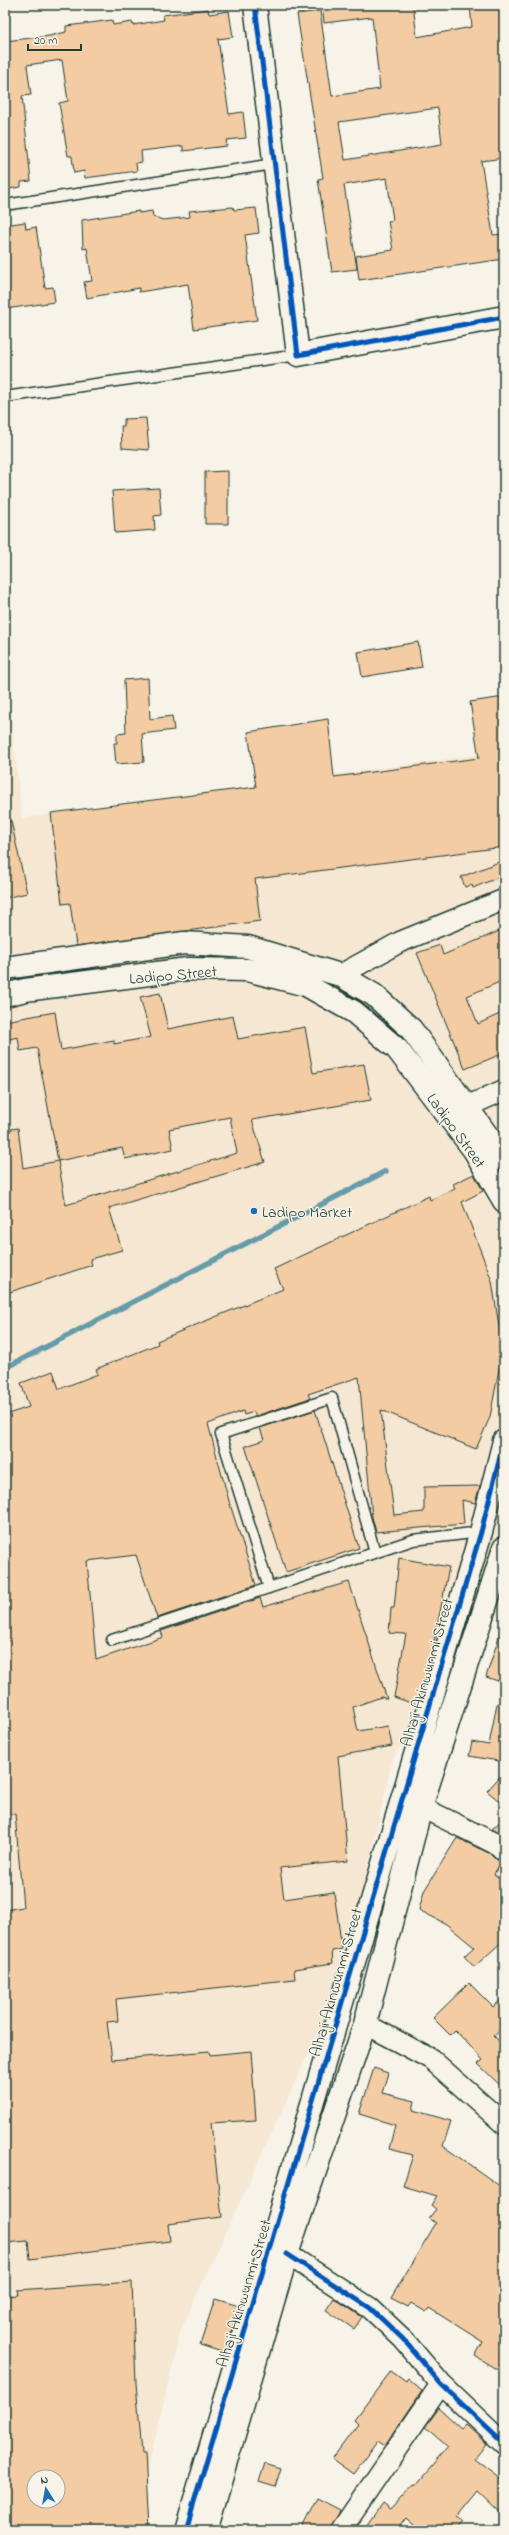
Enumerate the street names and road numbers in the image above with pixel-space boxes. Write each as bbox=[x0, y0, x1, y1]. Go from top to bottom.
street label: Ladipo Street bbox=[128, 960, 219, 992]
street label: Ladipo Street bbox=[420, 1089, 491, 1174]
street label: Alhaji Akinwunmi Street bbox=[395, 1595, 461, 1750]
street label: Alhaji Akinwunmi Street bbox=[304, 1905, 370, 2060]
street label: Alhaji Akinwunmi Street bbox=[211, 2216, 279, 2371]

